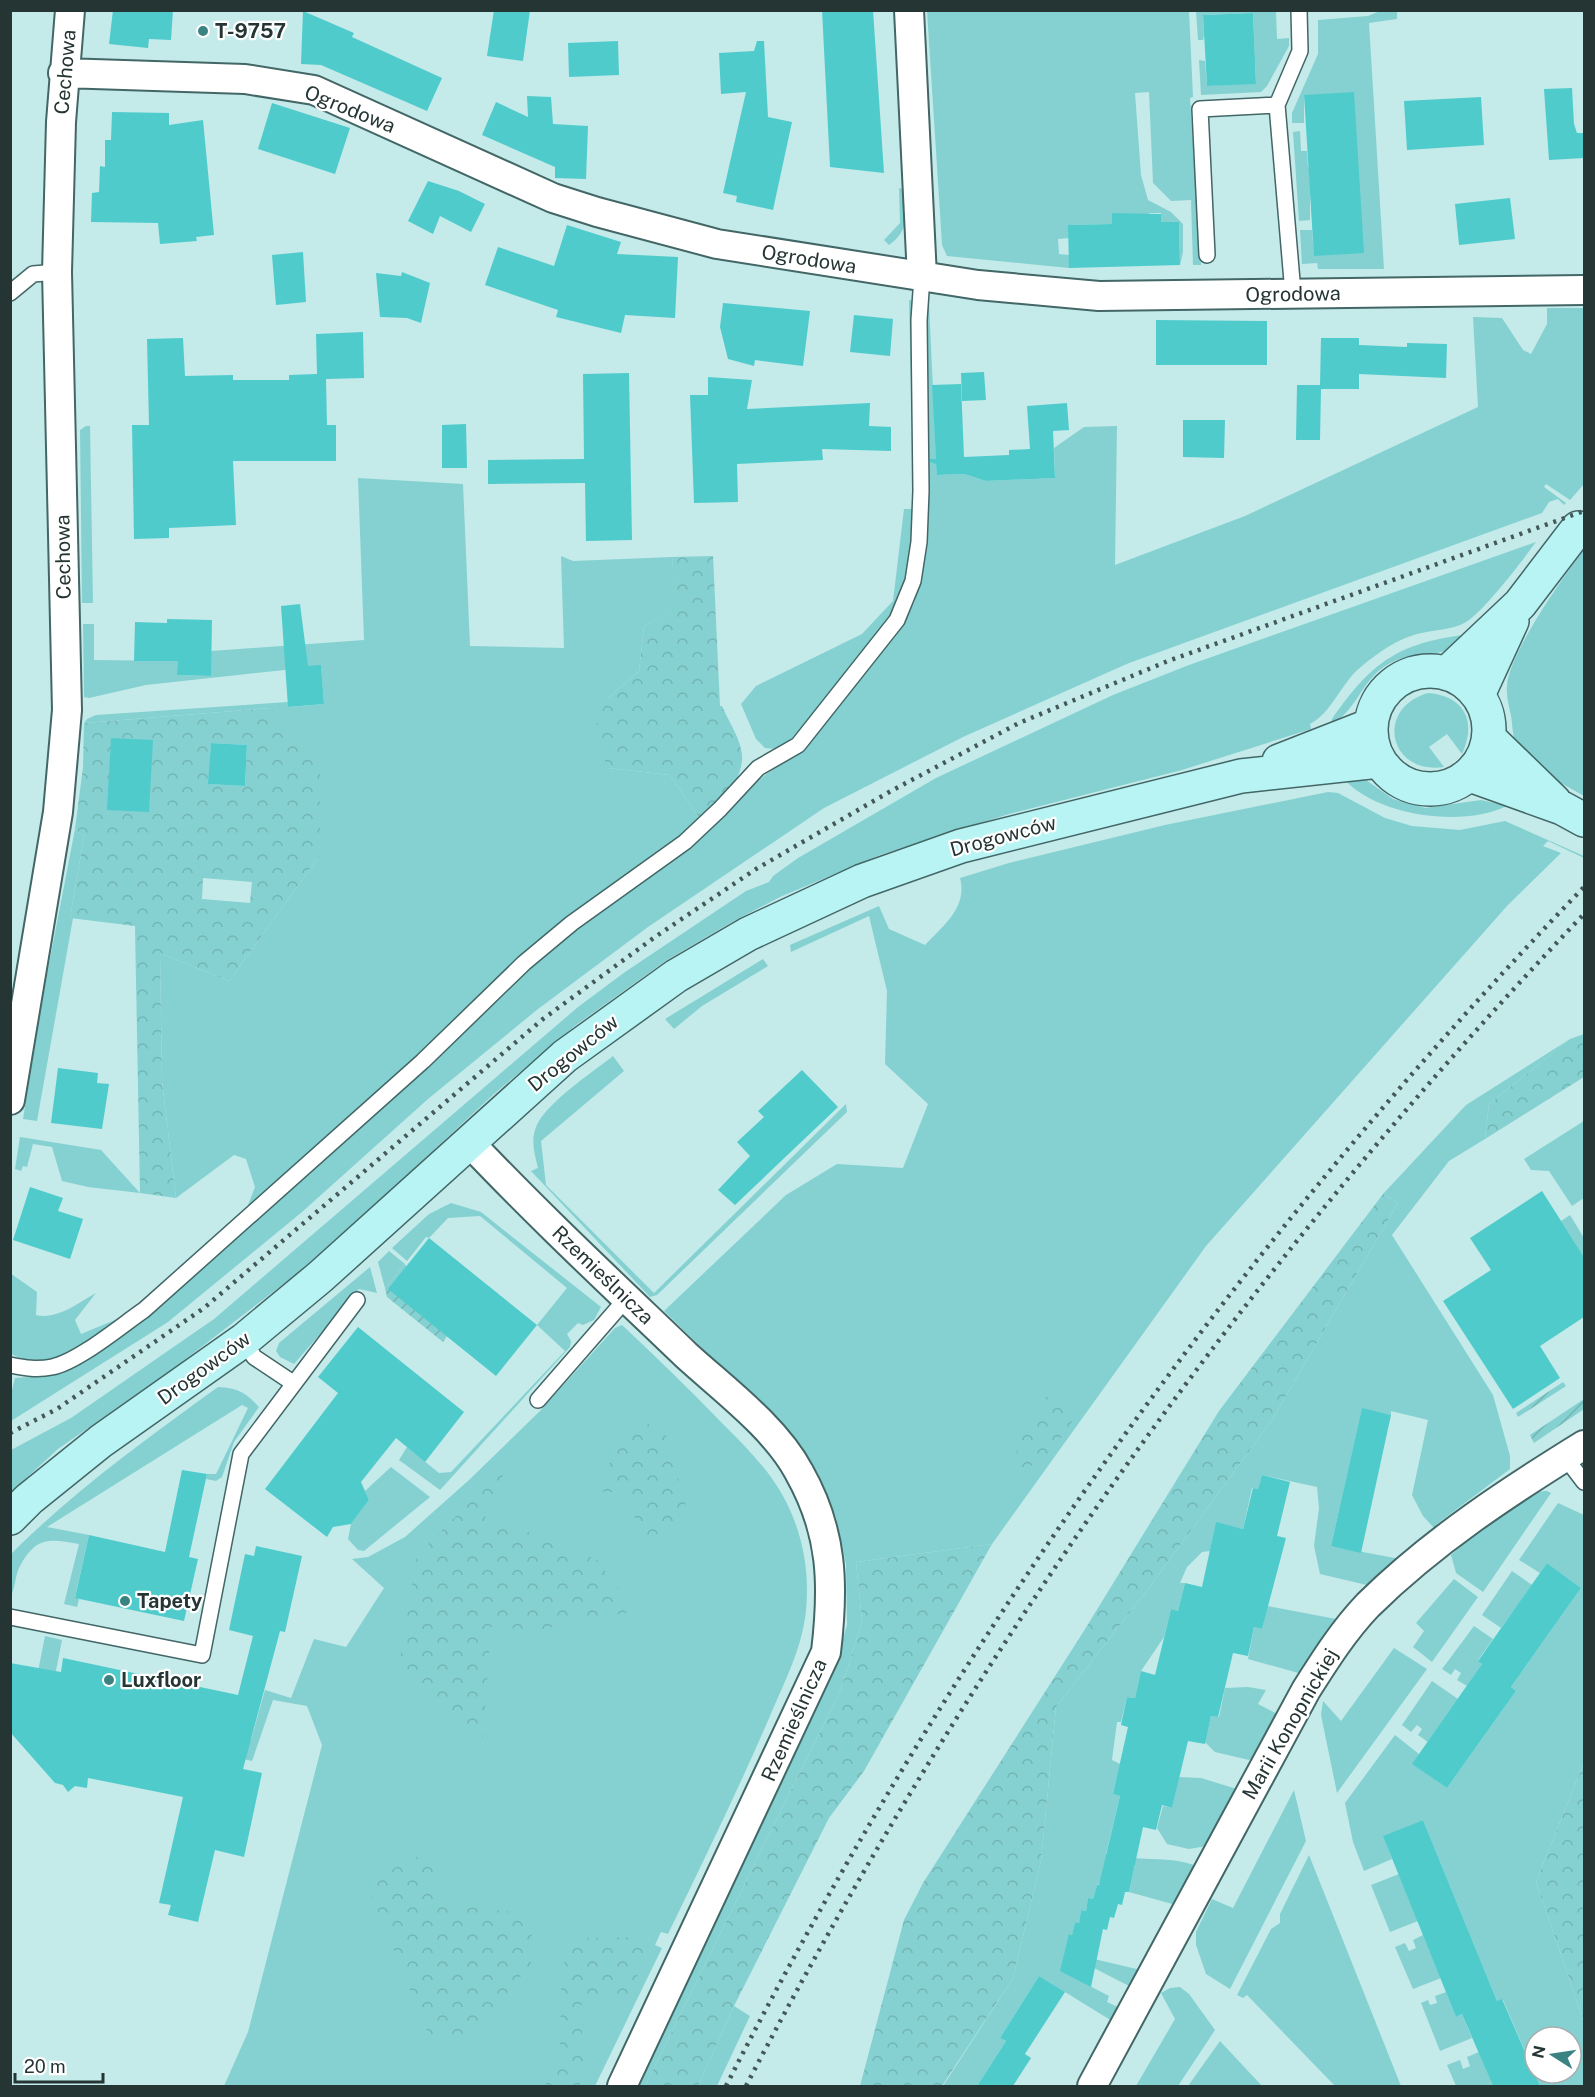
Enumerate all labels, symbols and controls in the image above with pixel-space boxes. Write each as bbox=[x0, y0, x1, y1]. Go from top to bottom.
place label: T-9757 bbox=[215, 19, 286, 43]
marker: T-9757 bbox=[196, 24, 210, 38]
street label: Cechowa bbox=[49, 29, 81, 115]
street label: Ogrodowa bbox=[301, 80, 399, 138]
street label: Ogrodowa bbox=[760, 240, 858, 278]
street label: Ogrodowa bbox=[1245, 281, 1341, 307]
street label: Cechowa bbox=[50, 514, 76, 600]
street label: Drogowców bbox=[947, 810, 1059, 862]
street label: Drogowców bbox=[523, 1009, 623, 1097]
street label: Rzemieślnicza bbox=[547, 1221, 659, 1329]
street label: Drogowców bbox=[153, 1326, 255, 1410]
place label: Tapety bbox=[137, 1589, 202, 1613]
marker: Tapety bbox=[118, 1594, 132, 1608]
street label: Marii Konopnickiej bbox=[1237, 1644, 1343, 1804]
street label: Rzemieślnicza bbox=[756, 1655, 832, 1785]
place label: Luxfloor bbox=[121, 1668, 201, 1692]
marker: Luxfloor bbox=[102, 1673, 116, 1687]
north arrow bbox=[1523, 2025, 1583, 2085]
text: N bbox=[1528, 2044, 1549, 2060]
scale bar bbox=[15, 2046, 104, 2084]
text: 20 m bbox=[24, 2056, 66, 2077]

